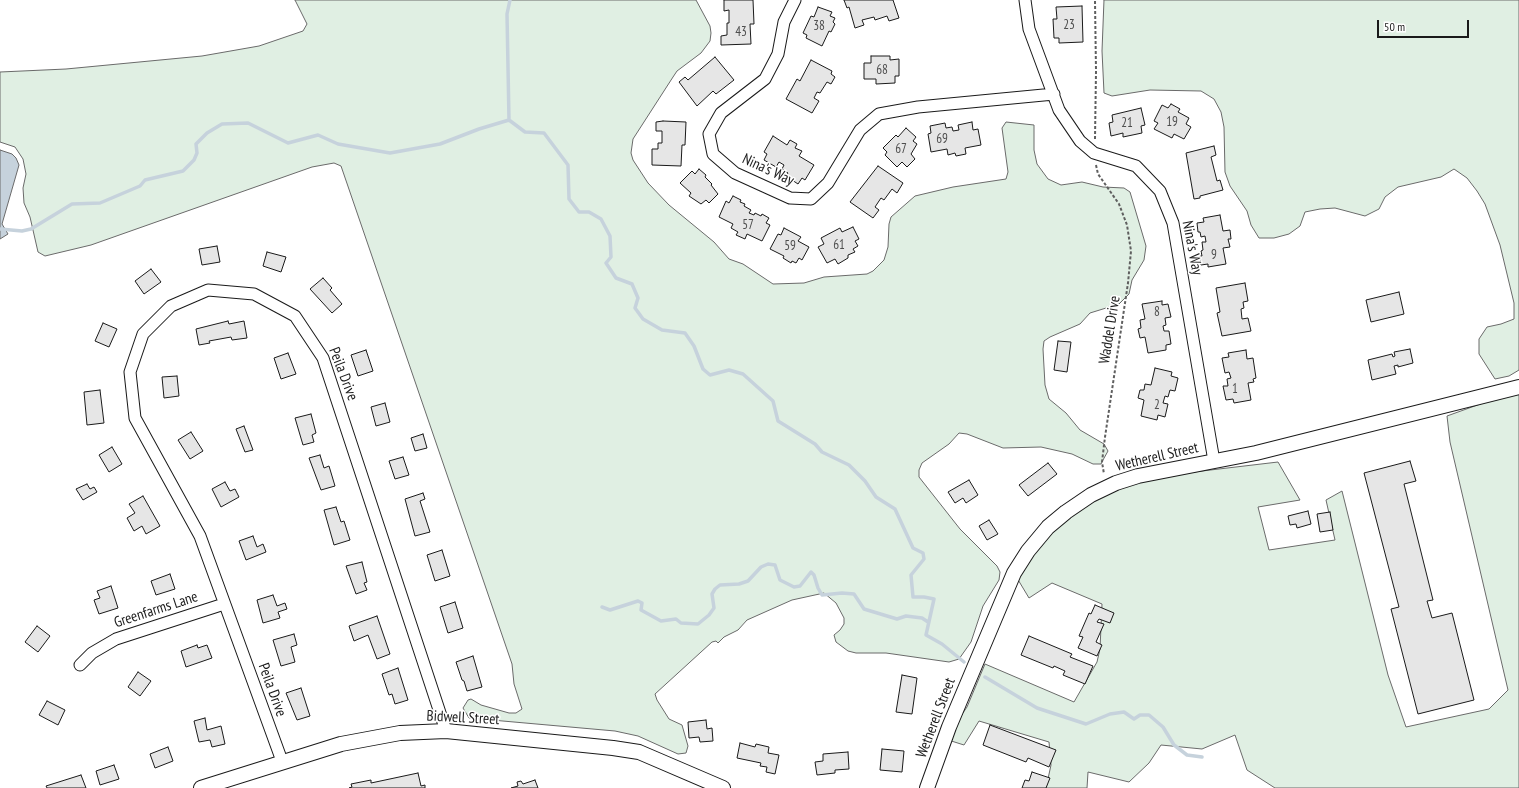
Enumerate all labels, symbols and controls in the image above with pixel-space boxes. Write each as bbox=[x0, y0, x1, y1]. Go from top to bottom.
scale bar bbox=[1379, 12, 1471, 38]
house number: 23 bbox=[1063, 17, 1075, 33]
house number: 38 bbox=[813, 18, 825, 34]
text: 50 m bbox=[1384, 19, 1405, 34]
house number: 43 bbox=[735, 24, 747, 40]
house number: 68 bbox=[876, 62, 888, 78]
house number: 19 bbox=[1166, 114, 1178, 130]
house number: 21 bbox=[1121, 115, 1133, 131]
house number: 69 bbox=[936, 131, 948, 147]
house number: 67 bbox=[895, 141, 907, 157]
street label: Nina's Way bbox=[739, 150, 797, 190]
house number: 57 bbox=[742, 217, 754, 233]
street label: Nina's Way bbox=[1178, 219, 1206, 277]
house number: 61 bbox=[833, 237, 845, 253]
house number: 59 bbox=[784, 238, 796, 254]
house number: 9 bbox=[1211, 247, 1217, 263]
street label: Waddel Drive bbox=[1096, 295, 1124, 365]
house number: 8 bbox=[1154, 304, 1160, 320]
street label: Peila Drive bbox=[325, 345, 361, 403]
house number: 1 bbox=[1232, 381, 1238, 397]
house number: 2 bbox=[1154, 397, 1160, 413]
street label: Wetherell Street bbox=[1114, 439, 1200, 475]
street label: Greenfarms Lane bbox=[112, 588, 200, 632]
street label: Peila Drive bbox=[254, 661, 290, 719]
street label: Wetherell Street bbox=[913, 675, 959, 761]
street label: Bidwell Street bbox=[426, 707, 500, 729]

